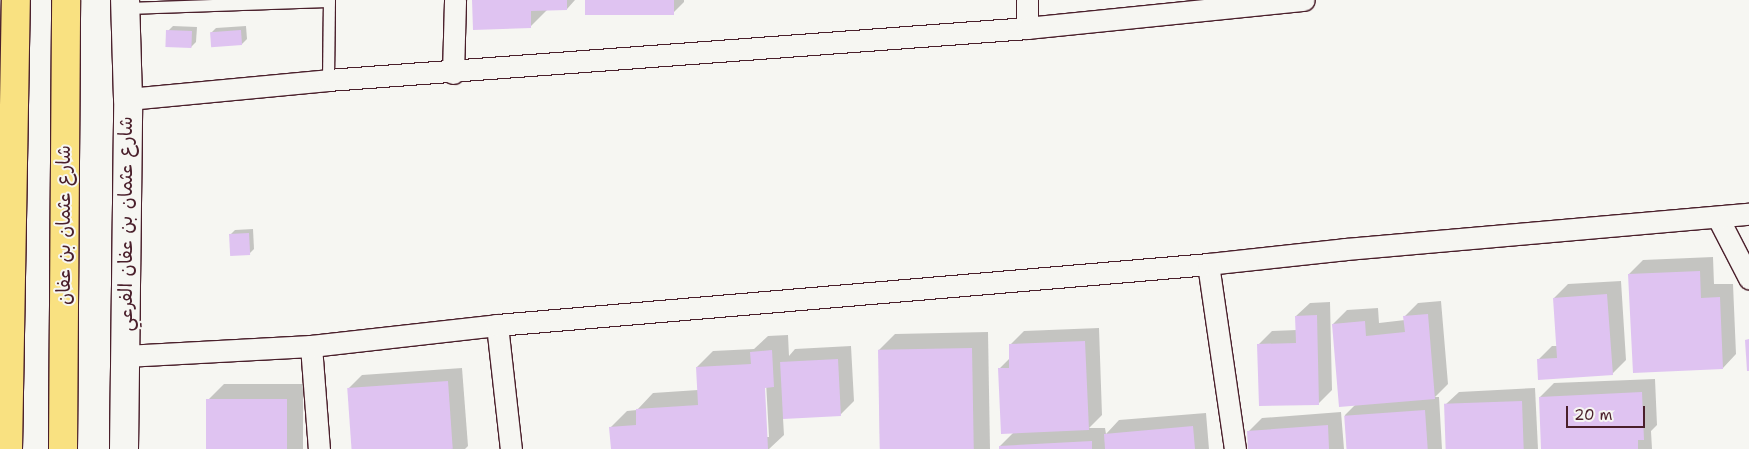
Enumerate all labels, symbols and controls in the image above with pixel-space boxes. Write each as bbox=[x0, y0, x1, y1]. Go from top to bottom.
street label: شارع عثمان بن عفان الفرعي bbox=[115, 116, 137, 332]
street label: شارع عثمان بن عفان bbox=[53, 145, 75, 305]
scale bar bbox=[1569, 396, 1648, 428]
text: 20 m bbox=[1574, 405, 1613, 425]

